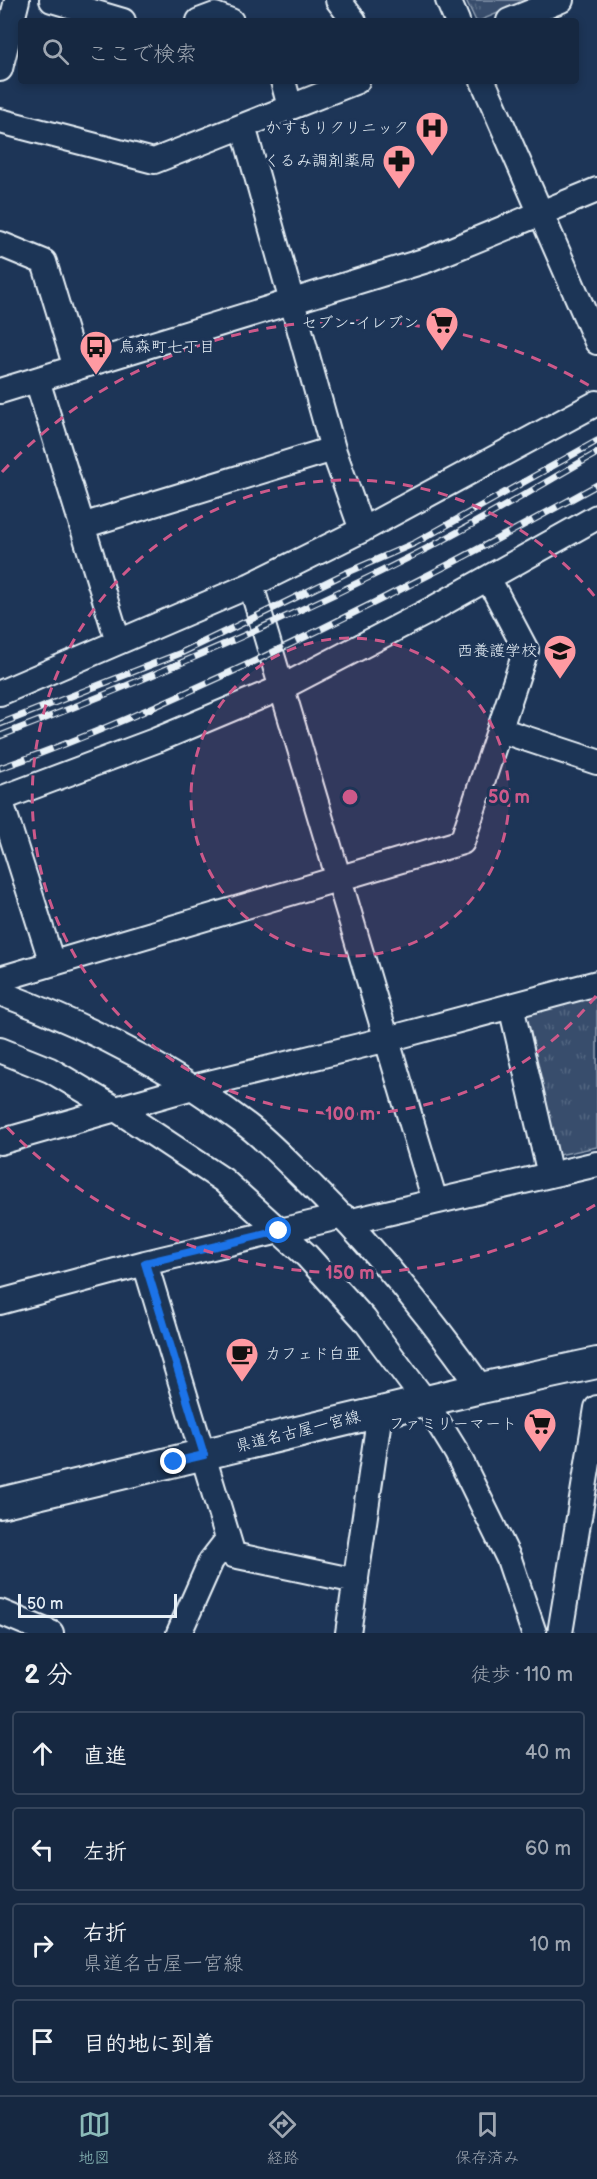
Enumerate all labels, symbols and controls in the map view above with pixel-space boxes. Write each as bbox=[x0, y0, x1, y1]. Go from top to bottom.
search box bbox=[18, 18, 579, 84]
icon: search bbox=[39, 35, 72, 68]
text: ここで検索 bbox=[87, 41, 197, 68]
hospital icon: かすもりクリニック bbox=[414, 110, 450, 157]
place label: かすもりクリニック bbox=[265, 119, 409, 138]
pharmacy icon: くるみ調剤薬局 bbox=[381, 143, 417, 190]
place label: くるみ調剤薬局 bbox=[264, 152, 376, 171]
supermarket icon: セブン-イレブン bbox=[424, 305, 460, 352]
place label: セブン-イレブン bbox=[301, 314, 419, 333]
bus stop icon: 烏森町七丁目 bbox=[78, 329, 114, 376]
place label: 烏森町七丁目 bbox=[119, 338, 215, 357]
school or university icon: 西養護学校 bbox=[542, 633, 578, 680]
place label: 西養護学校 bbox=[457, 642, 537, 661]
centre of rings bbox=[340, 787, 360, 807]
text: 50 m bbox=[488, 787, 530, 808]
text: 100 m bbox=[325, 1104, 375, 1125]
route start bbox=[265, 1217, 291, 1243]
text: 150 m bbox=[325, 1263, 375, 1284]
cafe icon: カフェド白亜 bbox=[224, 1336, 260, 1383]
place label: カフェド白亜 bbox=[265, 1345, 361, 1364]
supermarket icon: ファミリーマート bbox=[522, 1406, 558, 1453]
street label: 県道名古屋一宮線 bbox=[234, 1407, 362, 1457]
place label: ファミリーマート bbox=[389, 1415, 517, 1434]
route end bbox=[160, 1448, 186, 1474]
scale bar bbox=[18, 1591, 177, 1618]
text: 50 m bbox=[27, 1595, 63, 1614]
text: 2 分 bbox=[24, 1660, 73, 1691]
text: 徒歩 · 110 m bbox=[471, 1663, 573, 1687]
icon: ahead bbox=[26, 1737, 59, 1770]
text: 40 m bbox=[525, 1741, 571, 1765]
text: 直進 bbox=[83, 1743, 127, 1770]
icon: left bbox=[26, 1833, 59, 1866]
text: 60 m bbox=[525, 1837, 571, 1861]
text: 左折 bbox=[83, 1839, 127, 1866]
text: 右折 bbox=[83, 1920, 127, 1947]
icon: right bbox=[26, 1929, 59, 1962]
text: 10 m bbox=[530, 1933, 571, 1957]
text: 県道名古屋一宮線 bbox=[83, 1952, 243, 1976]
icon: arrive bbox=[26, 2025, 59, 2058]
text: 目的地に到着 bbox=[83, 2031, 215, 2058]
tab: 地図 bbox=[78, 2108, 111, 2168]
tab: 経路 bbox=[266, 2108, 299, 2168]
tab: 保存済み bbox=[455, 2108, 519, 2168]

